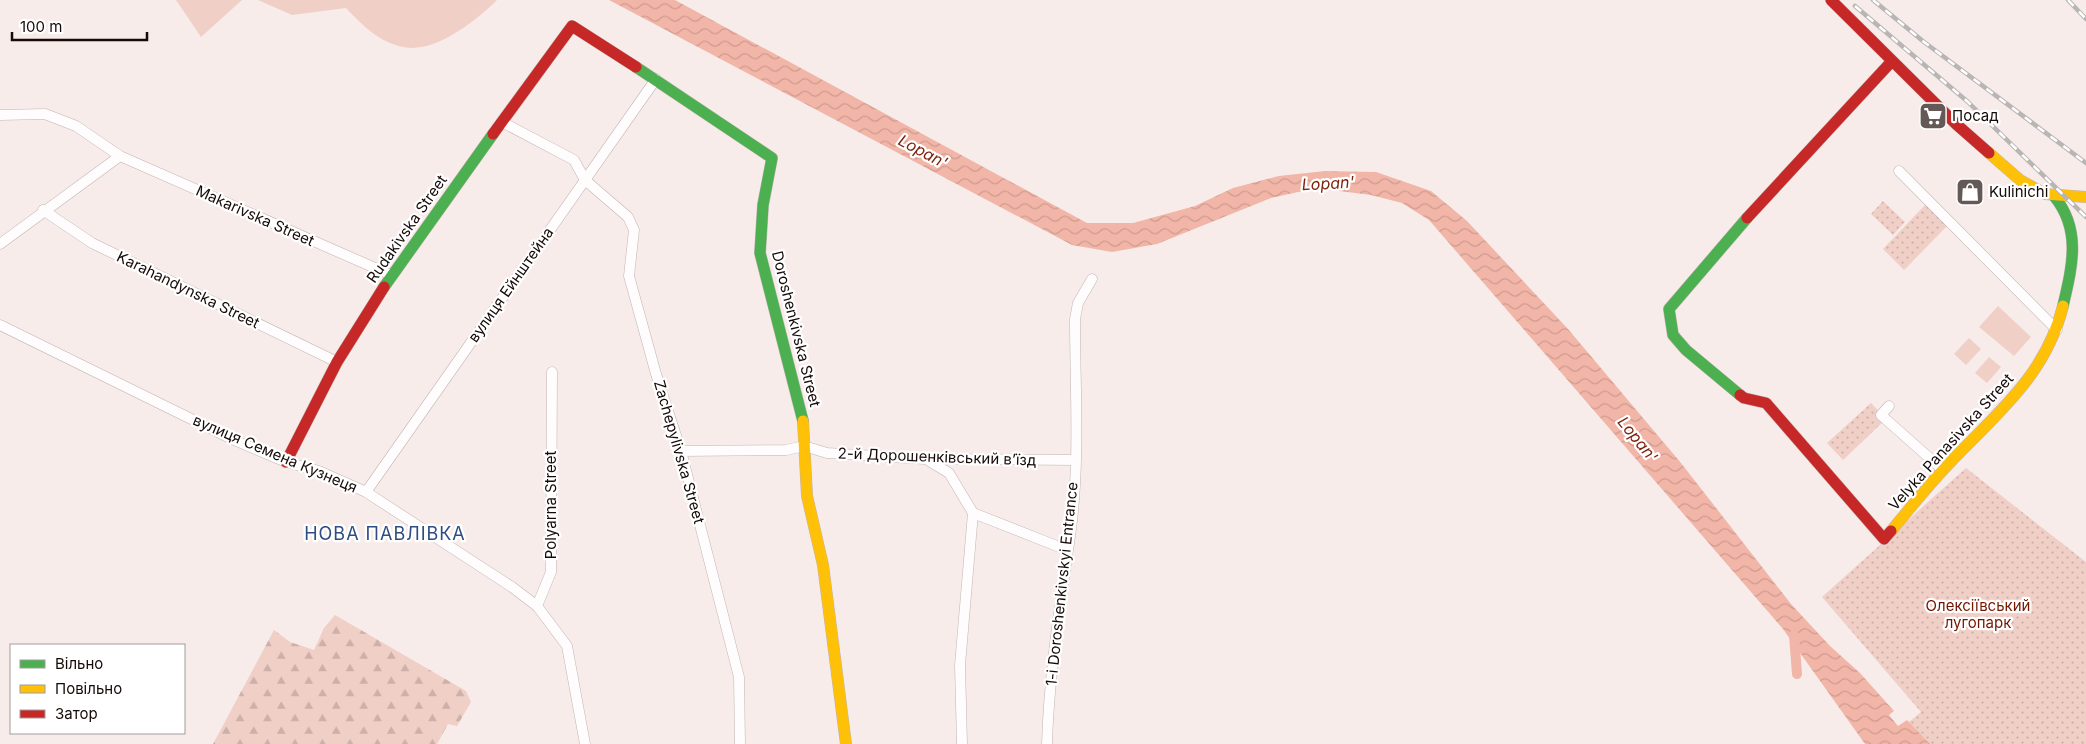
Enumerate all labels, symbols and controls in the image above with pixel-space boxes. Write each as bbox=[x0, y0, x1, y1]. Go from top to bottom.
scale bar bbox=[12, 10, 148, 42]
text: 100 m bbox=[20, 17, 62, 36]
supermarket icon: Посад bbox=[1918, 101, 1948, 131]
place label: Посад bbox=[1952, 106, 1999, 125]
water label: Lopan' bbox=[895, 130, 951, 172]
street label: Rudakivska Street bbox=[362, 171, 451, 286]
water label: Lopan' bbox=[1301, 172, 1355, 194]
shop icon: Kulinichi bbox=[1955, 177, 1985, 207]
street label: Makarivska Street bbox=[193, 181, 317, 250]
place label: Kulinichi bbox=[1989, 182, 2048, 201]
street label: вулиця Ейнштейна bbox=[464, 224, 557, 346]
street label: Karahandynska Street bbox=[114, 247, 263, 332]
street label: Doroshenkivska Street bbox=[768, 249, 825, 409]
street label: Velyka Panasivska Street bbox=[1884, 369, 2017, 514]
street label: Zachepylivska Street bbox=[650, 378, 709, 526]
street label: вулиця Семена Кузнеця bbox=[190, 410, 360, 497]
water label: Lopan' bbox=[1614, 412, 1662, 466]
street label: 2-й Дорошенківський в’їзд bbox=[837, 444, 1037, 469]
street label: Polyarna Street bbox=[541, 451, 560, 559]
street label: 1-i Doroshenkivskyi Entrance bbox=[1041, 481, 1082, 687]
district label: НОВА ПАВЛІВКА bbox=[304, 523, 466, 544]
park label: Олексіївський лугопарк bbox=[1926, 596, 2030, 632]
legend bbox=[10, 644, 185, 734]
text: Вільно bbox=[55, 654, 103, 673]
text: Повільно bbox=[55, 679, 122, 698]
text: Затор bbox=[55, 704, 98, 723]

